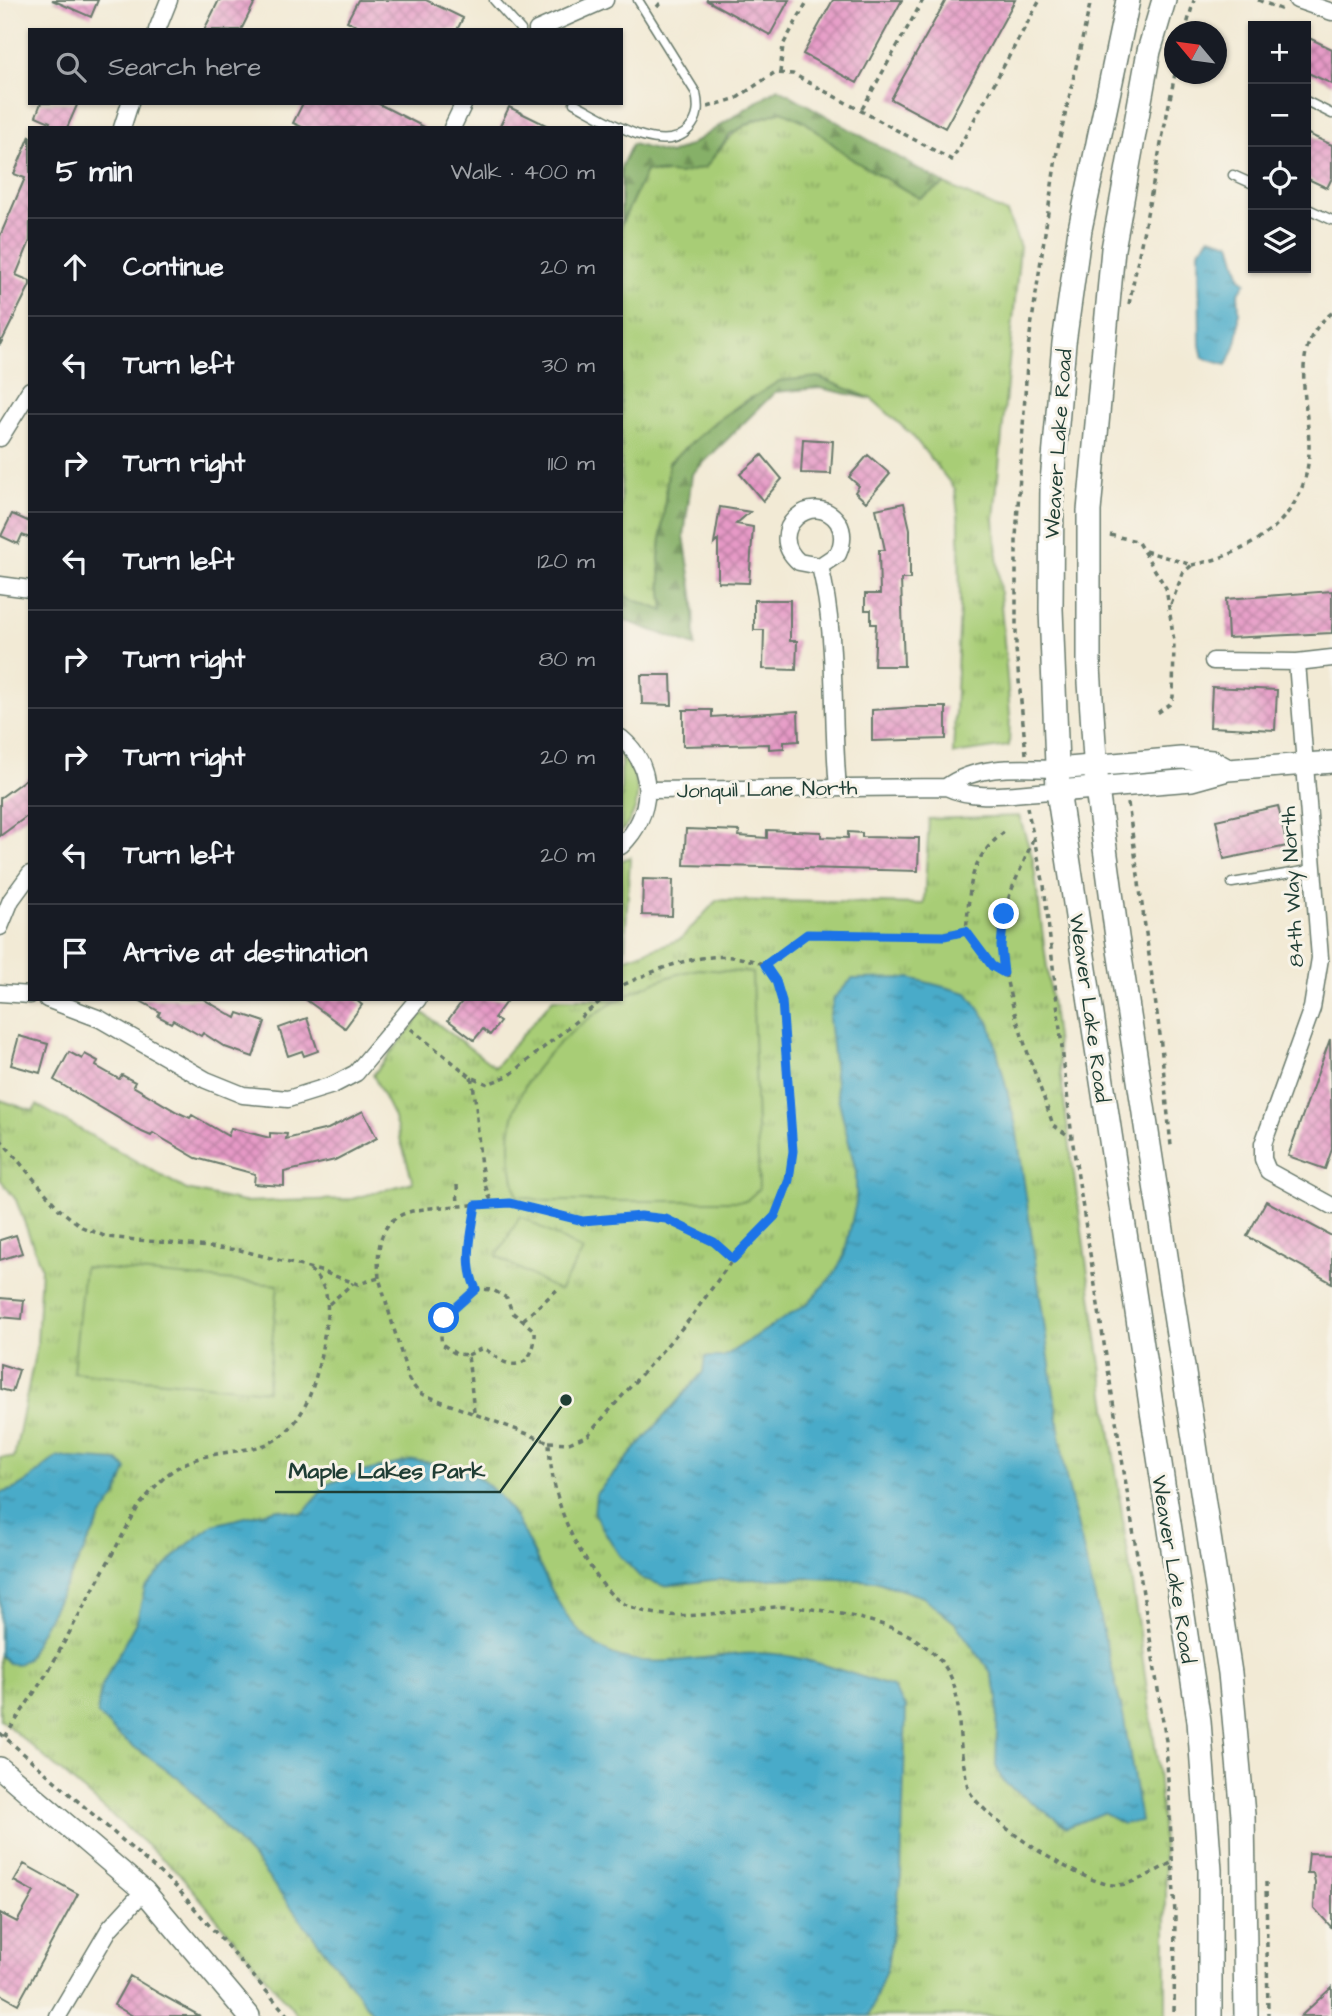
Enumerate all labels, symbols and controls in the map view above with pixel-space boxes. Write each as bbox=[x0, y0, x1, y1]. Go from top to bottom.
north arrow bbox=[1164, 21, 1227, 84]
map controls bbox=[1248, 21, 1311, 273]
button: + bbox=[1248, 21, 1311, 84]
search box bbox=[28, 28, 623, 105]
icon: search bbox=[52, 48, 90, 86]
text: Search here bbox=[108, 49, 261, 85]
button: − bbox=[1248, 84, 1311, 147]
button: locate bbox=[1248, 147, 1311, 210]
text: 5 min bbox=[56, 151, 132, 193]
text: Walk · 400 m bbox=[450, 156, 595, 188]
button: layers bbox=[1248, 210, 1311, 273]
icon: ahead bbox=[56, 248, 94, 286]
text: Continue bbox=[123, 249, 224, 285]
text: 20 m bbox=[540, 251, 595, 283]
icon: left bbox=[56, 346, 94, 384]
text: Turn left bbox=[123, 347, 234, 383]
street label: Weaver Lake Road bbox=[1037, 348, 1080, 540]
text: 30 m bbox=[542, 349, 595, 381]
icon: right bbox=[56, 444, 94, 482]
text: Turn right bbox=[123, 445, 245, 481]
text: 110 m bbox=[547, 447, 595, 479]
icon: left bbox=[56, 542, 94, 580]
text: Turn left bbox=[123, 543, 234, 579]
text: 120 m bbox=[537, 545, 595, 577]
icon: right bbox=[56, 640, 94, 678]
text: Turn right bbox=[123, 641, 245, 677]
text: 80 m bbox=[538, 643, 595, 675]
icon: right bbox=[56, 738, 94, 776]
text: Turn right bbox=[123, 739, 245, 775]
text: 20 m bbox=[540, 741, 595, 773]
street label: Jonquil Lane North bbox=[676, 773, 858, 806]
street label: 84th Way North bbox=[1274, 805, 1313, 968]
icon: left bbox=[56, 836, 94, 874]
text: Turn left bbox=[123, 837, 234, 873]
text: 20 m bbox=[540, 839, 595, 871]
route end bbox=[988, 898, 1019, 929]
street label: Weaver Lake Road bbox=[1062, 912, 1117, 1104]
icon: arrive bbox=[56, 934, 94, 972]
text: Arrive at destination bbox=[123, 935, 368, 971]
route start bbox=[428, 1302, 459, 1333]
callout: Maple Lakes Park bbox=[275, 1448, 500, 1492]
text: Maple Lakes Park bbox=[289, 1455, 486, 1487]
street label: Weaver Lake Road bbox=[1144, 1473, 1203, 1665]

